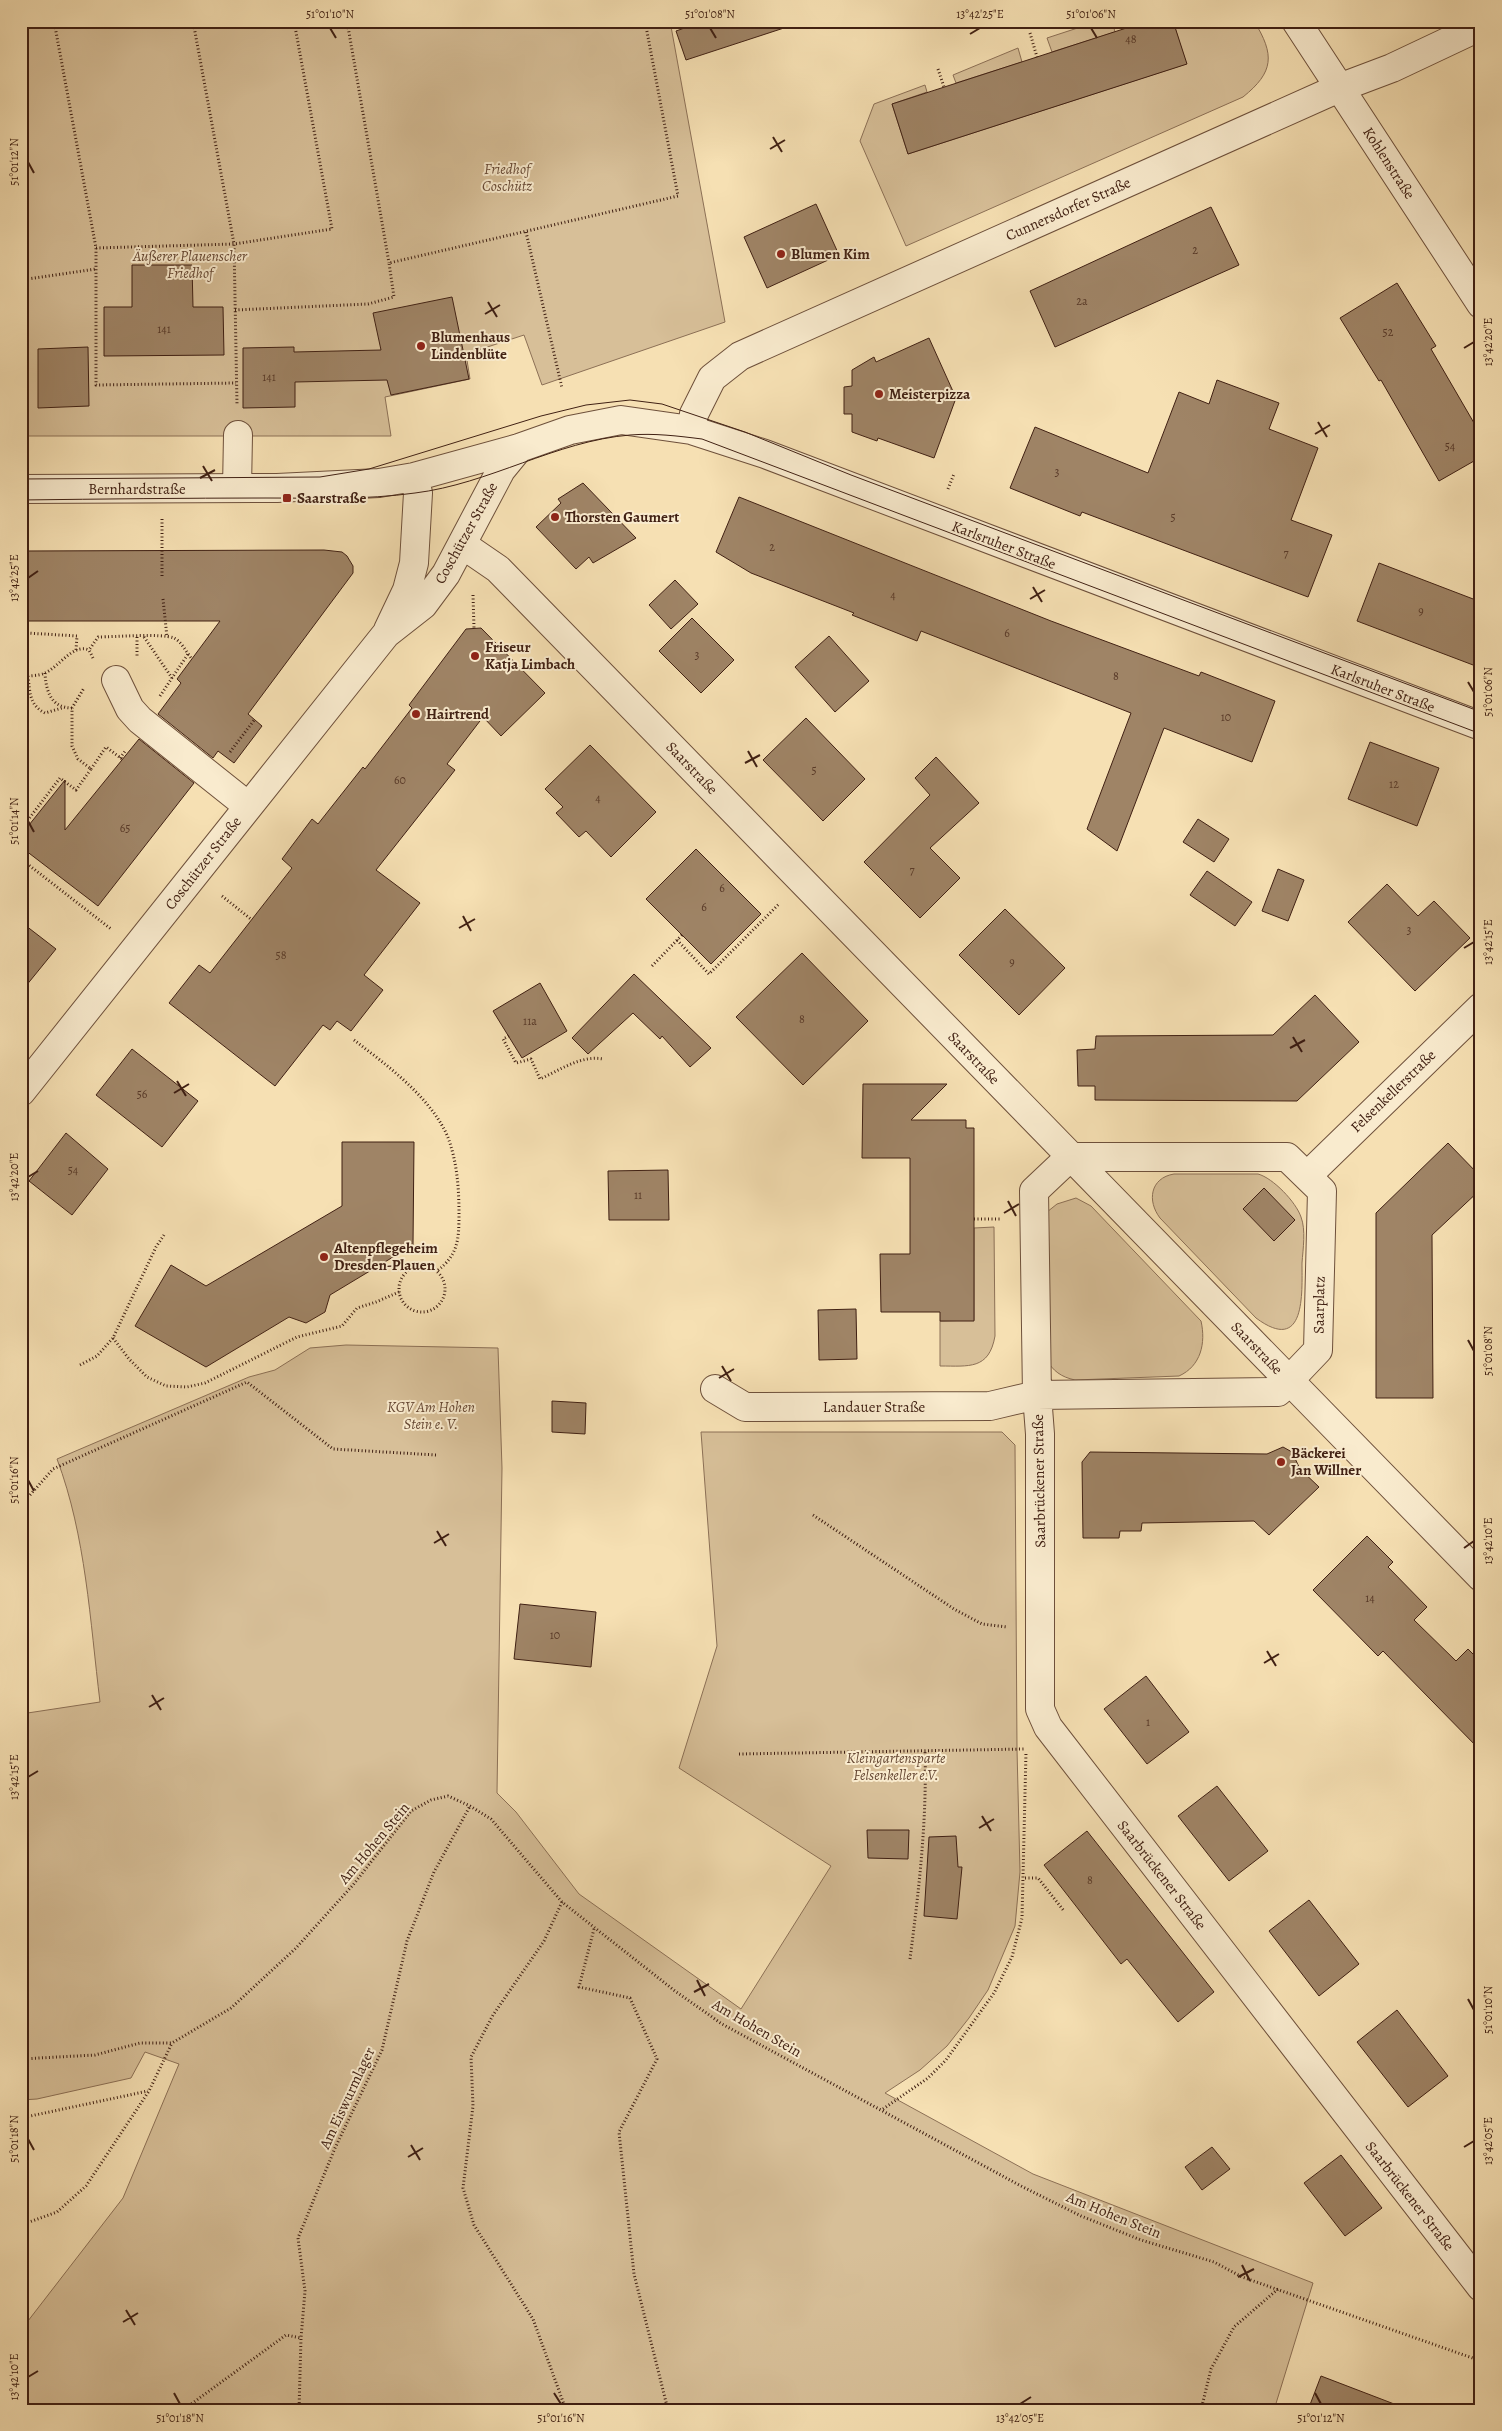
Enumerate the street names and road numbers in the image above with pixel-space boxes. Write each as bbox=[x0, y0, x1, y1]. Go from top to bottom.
street label: Kohlenstraße bbox=[1358, 123, 1420, 203]
street label: Cunnersdorfer Straße bbox=[1002, 172, 1134, 246]
street label: Coschützer Straße bbox=[430, 478, 502, 587]
street label: Bernhardstraße bbox=[88, 479, 186, 499]
street label: Karlsruher Straße bbox=[949, 516, 1059, 574]
street label: Karlsruher Straße bbox=[1328, 659, 1438, 717]
street label: Saarstraße bbox=[662, 737, 722, 799]
street label: Coschützer Straße bbox=[160, 812, 246, 914]
street label: Saarstraße bbox=[944, 1027, 1004, 1089]
street label: Felsenkellerstraße bbox=[1346, 1045, 1440, 1137]
street label: Saarplatz bbox=[1308, 1276, 1330, 1334]
street label: Saarstraße bbox=[1227, 1317, 1287, 1379]
street label: Landauer Straße bbox=[823, 1397, 926, 1417]
street label: Saarbrückener Straße bbox=[1028, 1414, 1050, 1548]
street label: Am Hohen Stein bbox=[333, 1798, 414, 1889]
street label: Saarbrückener Straße bbox=[1113, 1816, 1211, 1934]
street label: Am Hohen Stein bbox=[708, 1994, 805, 2062]
street label: Am Eiswurmlager bbox=[314, 2044, 379, 2153]
street label: Saarbrückener Straße bbox=[1361, 2137, 1459, 2255]
street label: Am Hohen Stein bbox=[1063, 2187, 1164, 2243]

